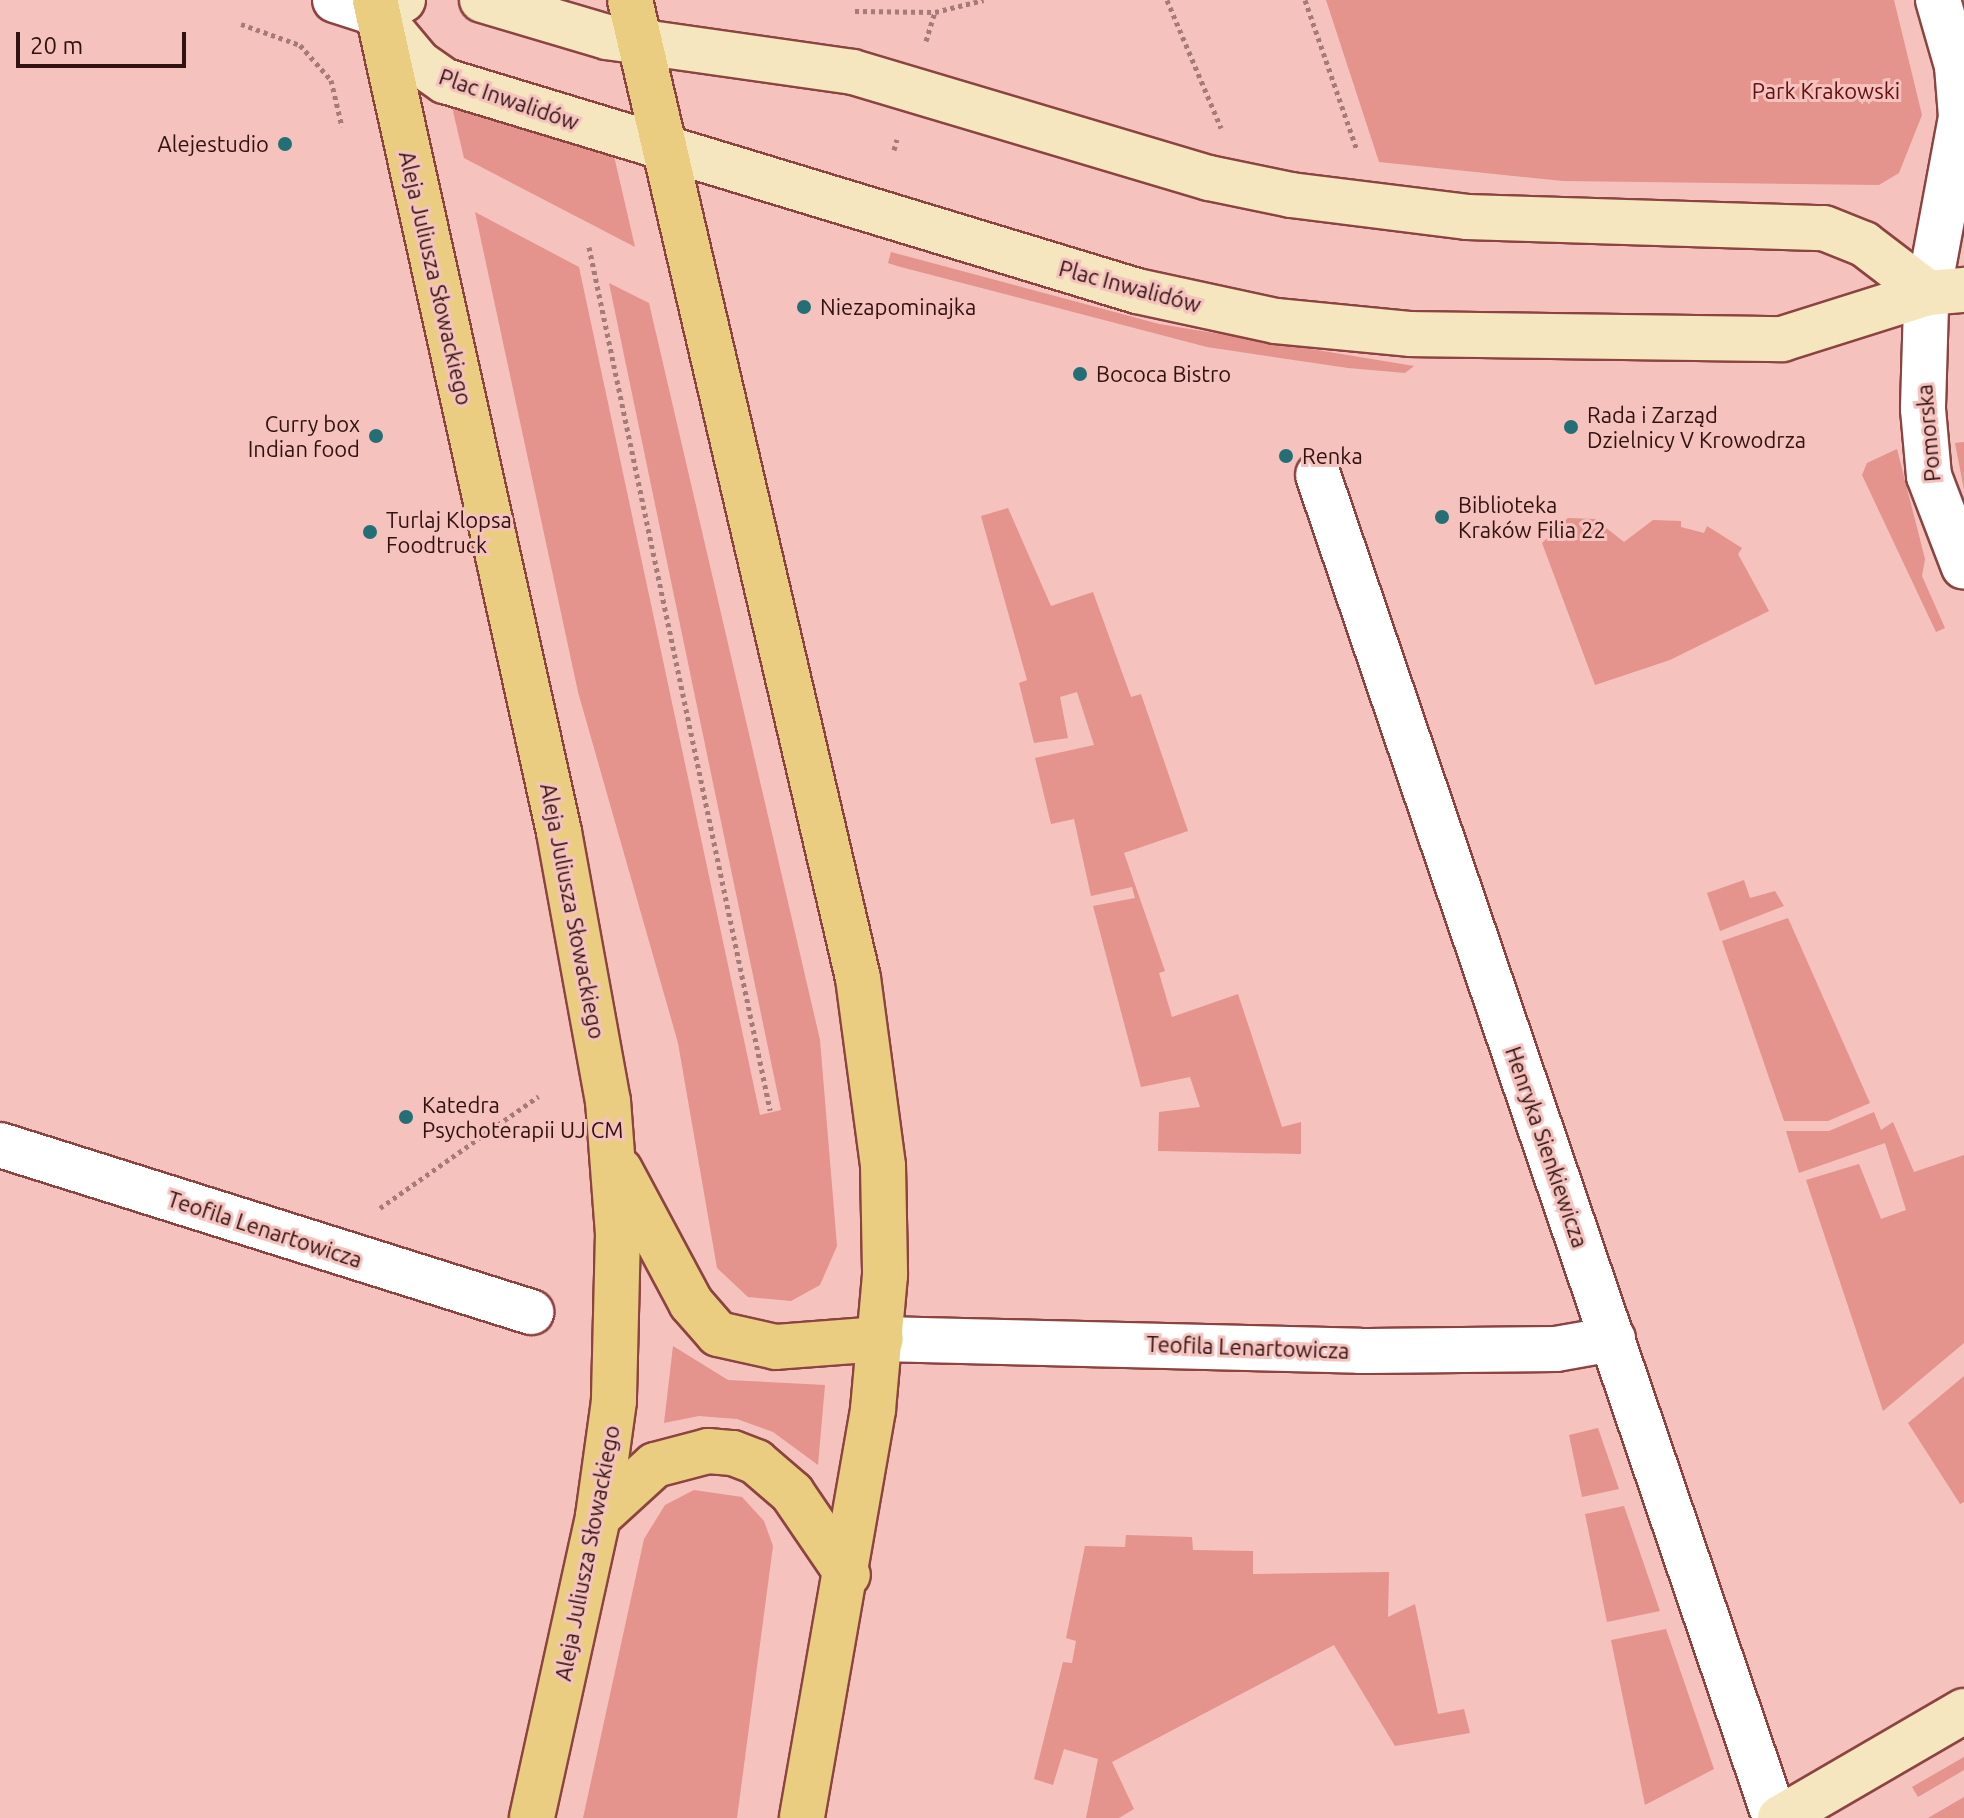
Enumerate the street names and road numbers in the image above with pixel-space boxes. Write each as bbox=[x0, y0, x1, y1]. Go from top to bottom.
street label: Plac Inwalidów bbox=[436, 63, 582, 135]
street label: Aleja Juliusza Słowackiego bbox=[394, 148, 478, 408]
street label: Plac Inwalidów bbox=[1056, 254, 1204, 318]
street label: Pomorska bbox=[1911, 383, 1945, 483]
street label: Aleja Juliusza Słowackiego bbox=[535, 781, 611, 1041]
street label: Henryka Sienkiewicza bbox=[1500, 1043, 1594, 1251]
street label: Teofila Lenartowicza bbox=[164, 1185, 366, 1273]
street label: Teofila Lenartowicza bbox=[1146, 1330, 1350, 1364]
street label: Aleja Juliusza Słowackiego bbox=[549, 1423, 625, 1683]

